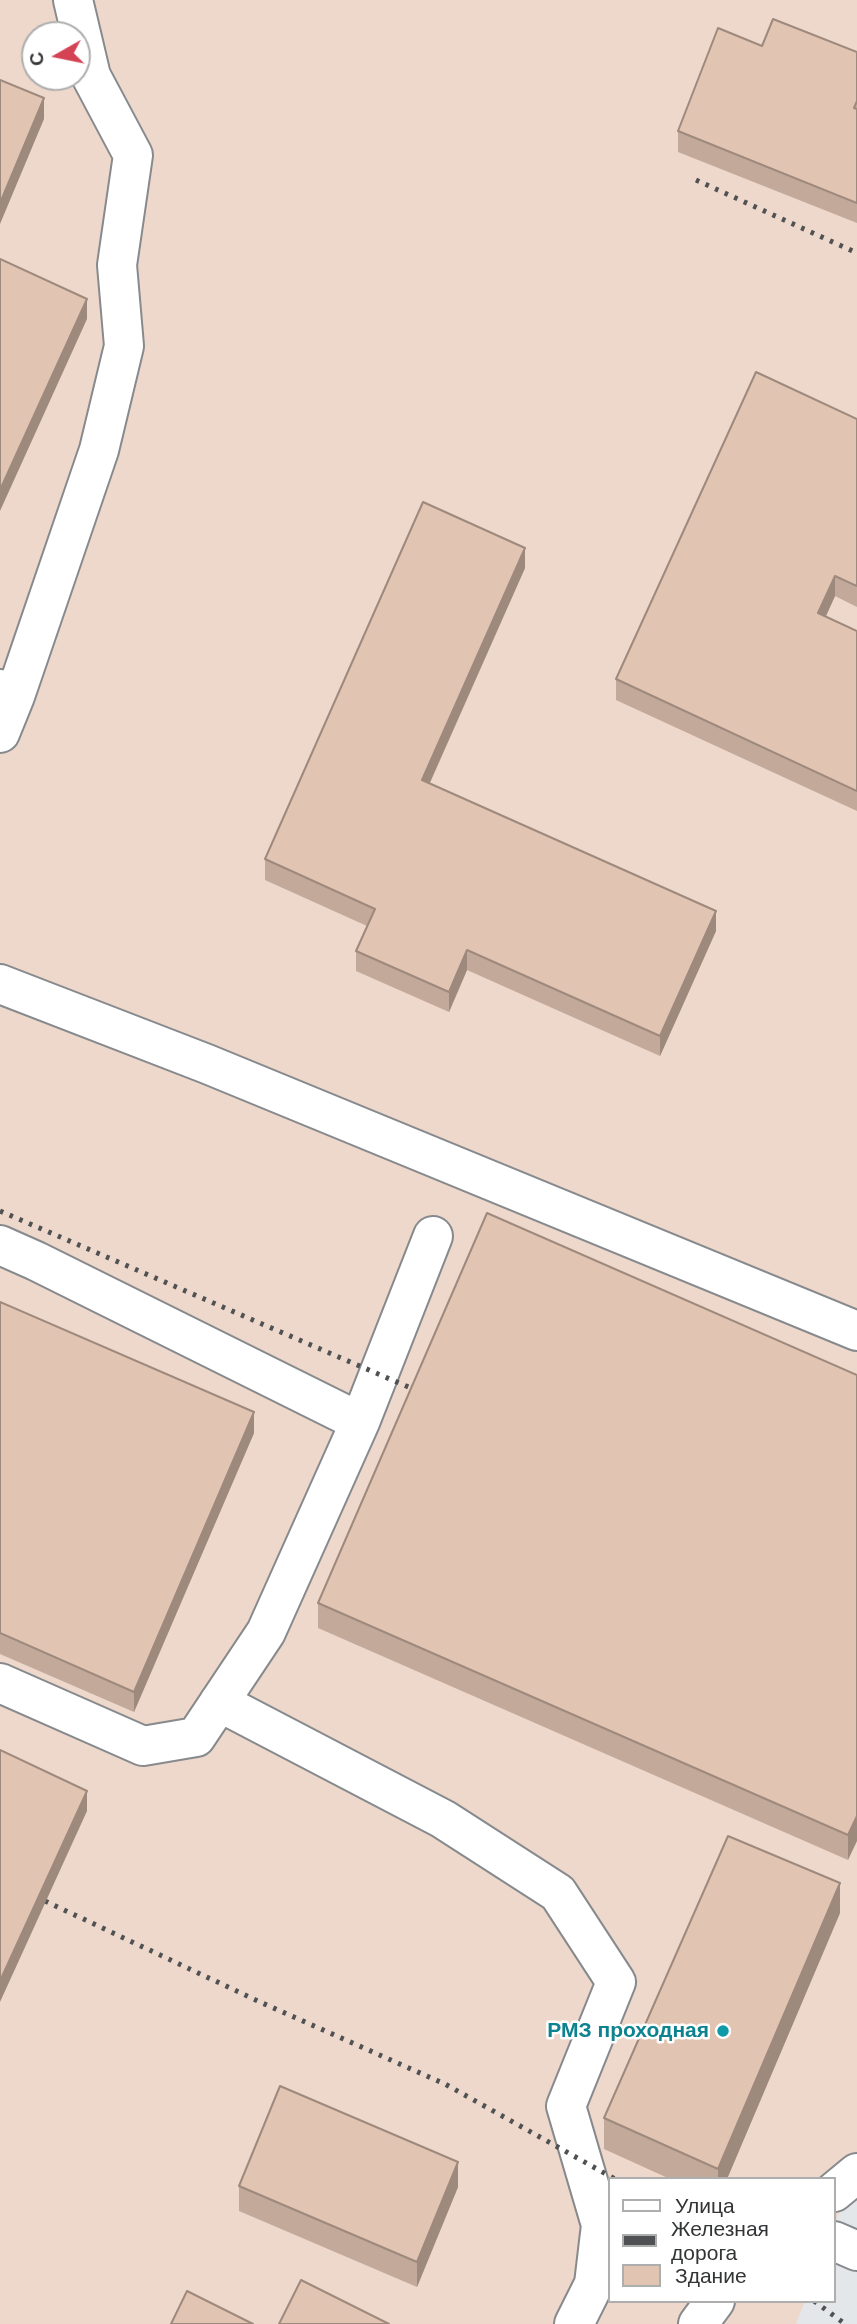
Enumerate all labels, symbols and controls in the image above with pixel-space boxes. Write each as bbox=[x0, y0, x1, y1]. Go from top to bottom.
north arrow bbox=[21, 21, 91, 91]
text: С bbox=[25, 51, 48, 67]
place label: РМЗ проходная bbox=[547, 2018, 709, 2044]
marker: РМЗ проходная bbox=[715, 2023, 731, 2039]
legend bbox=[608, 2177, 836, 2303]
text: Улица bbox=[675, 2194, 735, 2217]
text: Железная дорога bbox=[671, 2217, 769, 2264]
text: Здание bbox=[675, 2264, 747, 2287]

